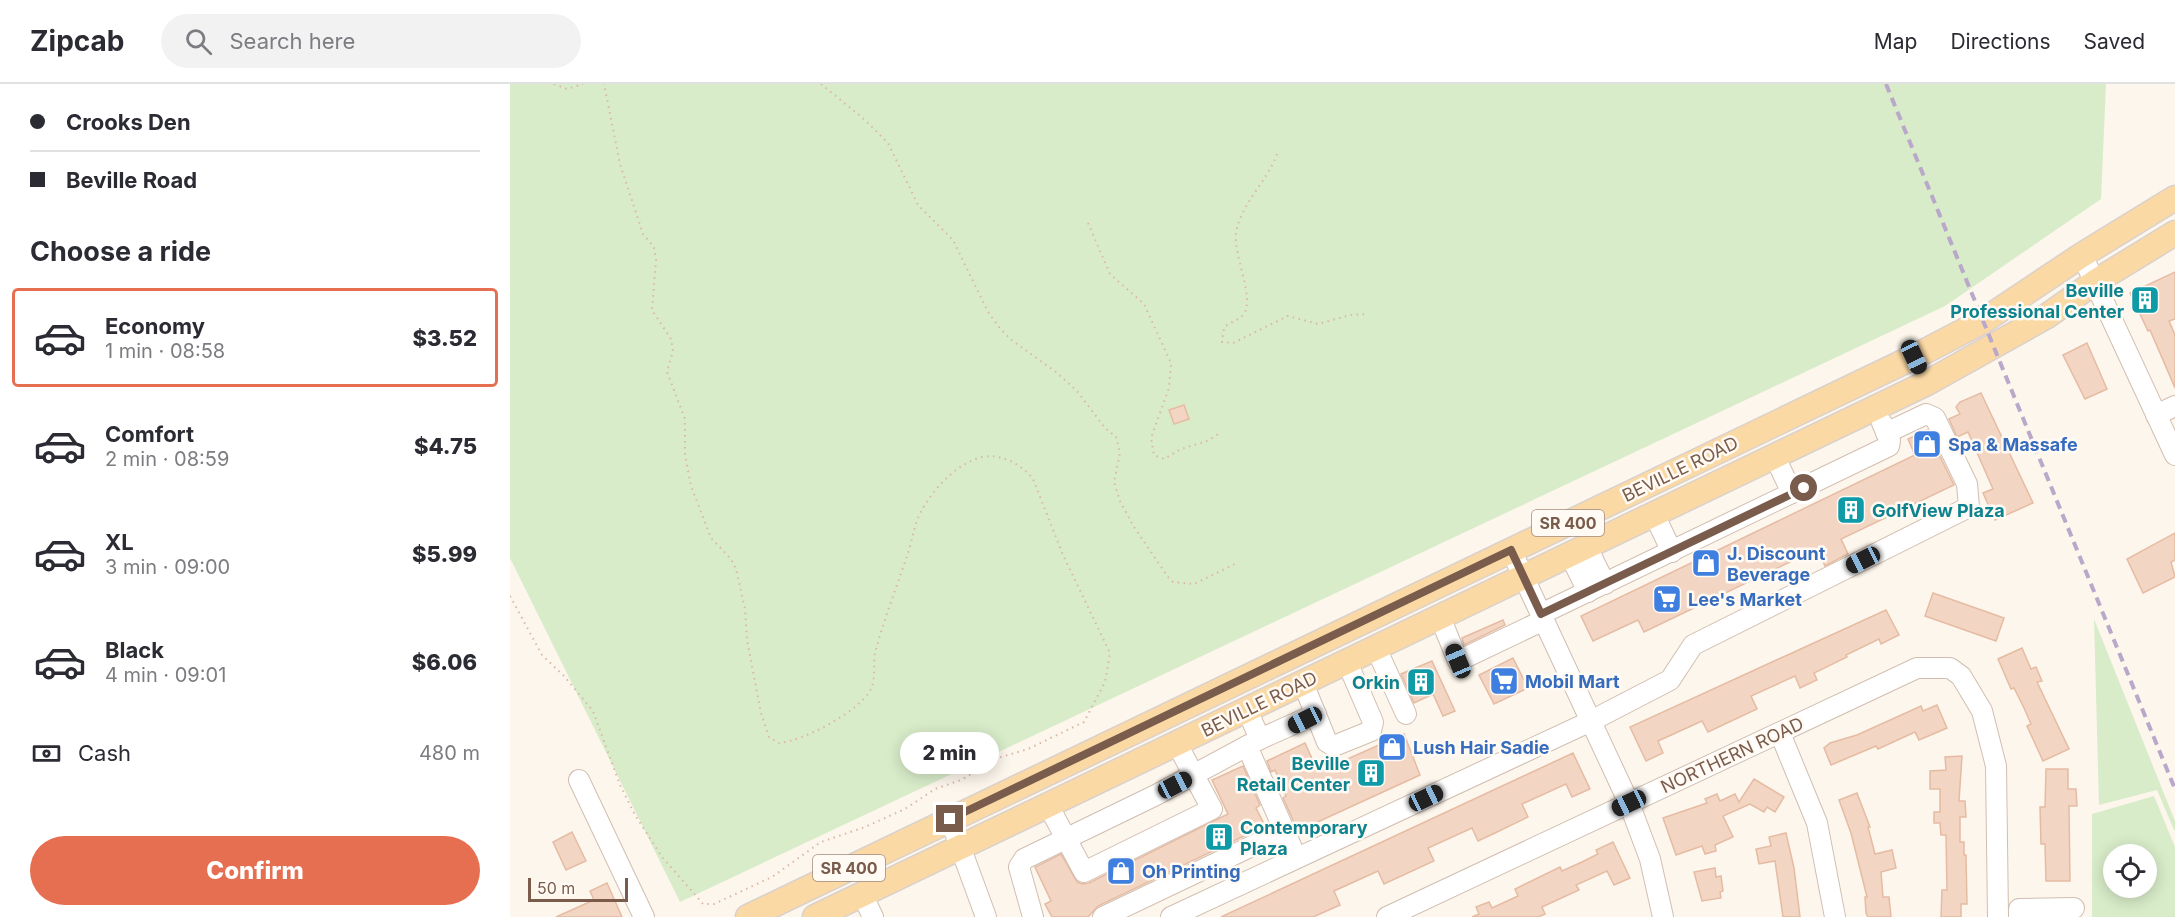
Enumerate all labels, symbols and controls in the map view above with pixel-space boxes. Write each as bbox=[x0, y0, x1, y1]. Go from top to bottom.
search box bbox=[161, 14, 581, 68]
text: Zipcab bbox=[30, 24, 125, 58]
icon: search bbox=[182, 25, 215, 58]
text: Search here bbox=[230, 28, 355, 54]
text: Map bbox=[1874, 29, 1917, 54]
text: Directions bbox=[1950, 29, 2051, 54]
text: Saved bbox=[2084, 29, 2145, 54]
text: Crooks Den bbox=[66, 109, 191, 135]
text: Beville Road bbox=[66, 167, 197, 193]
text: Choose a ride bbox=[30, 235, 211, 268]
place label: Beville Professional Center bbox=[1950, 280, 2124, 322]
building icon: Beville Professional Center bbox=[2129, 284, 2161, 316]
icon: car bbox=[33, 311, 87, 365]
text: Economy bbox=[105, 313, 205, 339]
text: $3.52 bbox=[412, 325, 477, 351]
car bbox=[1898, 337, 1930, 377]
text: 1 min · 08:58 bbox=[105, 339, 225, 363]
icon: car bbox=[33, 419, 87, 473]
text: Comfort bbox=[105, 421, 194, 447]
shop icon: Spa & Massafe bbox=[1911, 428, 1943, 460]
street label: BEVILLE ROAD bbox=[1619, 432, 1741, 506]
text: $4.75 bbox=[414, 433, 477, 459]
place label: Spa & Massafe bbox=[1948, 434, 2078, 455]
text: 2 min · 08:59 bbox=[105, 447, 229, 471]
route start bbox=[1790, 474, 1817, 501]
building icon: GolfView Plaza bbox=[1835, 494, 1867, 526]
place label: GolfView Plaza bbox=[1872, 500, 2005, 521]
road number: SR 400 bbox=[1532, 510, 1604, 536]
icon: car bbox=[33, 527, 87, 581]
text: XL bbox=[105, 529, 134, 555]
text: $5.99 bbox=[412, 541, 477, 567]
place label: J. Discount Beverage bbox=[1727, 543, 1826, 585]
car bbox=[1843, 544, 1883, 576]
shop icon: J. Discount Beverage bbox=[1690, 547, 1722, 579]
text: 3 min · 09:00 bbox=[105, 555, 230, 579]
supermarket icon: Lee's Market bbox=[1651, 583, 1683, 615]
place label: Lee's Market bbox=[1688, 589, 1802, 610]
icon: car bbox=[33, 635, 87, 689]
text: Black bbox=[105, 637, 164, 663]
car bbox=[1443, 641, 1473, 681]
text: $6.06 bbox=[412, 649, 477, 675]
text: 4 min · 09:01 bbox=[105, 663, 226, 687]
supermarket icon: Mobil Mart bbox=[1488, 665, 1520, 697]
building icon: Orkin bbox=[1405, 666, 1437, 698]
street label: BEVILLE ROAD bbox=[1198, 667, 1320, 741]
place label: Mobil Mart bbox=[1525, 671, 1620, 692]
place label: Orkin bbox=[1352, 672, 1400, 693]
car bbox=[1285, 704, 1325, 736]
street label: NORTHERN ROAD bbox=[1657, 713, 1807, 797]
shop icon: Lush Hair Sadie bbox=[1376, 731, 1408, 763]
callout: 2 min bbox=[900, 732, 1000, 774]
icon: cash bbox=[30, 737, 63, 770]
place label: Lush Hair Sadie bbox=[1413, 737, 1550, 758]
text: Cash bbox=[78, 740, 131, 766]
text: 480 m bbox=[419, 741, 480, 765]
text: 2 min bbox=[922, 741, 977, 765]
place label: Beville Retail Center bbox=[1237, 753, 1350, 795]
building icon: Beville Retail Center bbox=[1355, 757, 1387, 789]
car bbox=[1155, 769, 1195, 801]
car bbox=[1406, 782, 1446, 814]
car bbox=[1609, 787, 1649, 819]
route end bbox=[936, 805, 963, 832]
place label: Contemporary Plaza bbox=[1240, 817, 1368, 859]
building icon: Contemporary Plaza bbox=[1203, 821, 1235, 853]
button: Confirm bbox=[30, 836, 480, 905]
map controls bbox=[2103, 844, 2157, 898]
button: locate bbox=[2103, 844, 2157, 898]
road number: SR 400 bbox=[813, 855, 885, 881]
shop icon: Oh Printing bbox=[1105, 855, 1137, 887]
place label: Oh Printing bbox=[1142, 861, 1241, 882]
scale bar bbox=[528, 875, 628, 902]
text: 50 m bbox=[537, 878, 575, 898]

